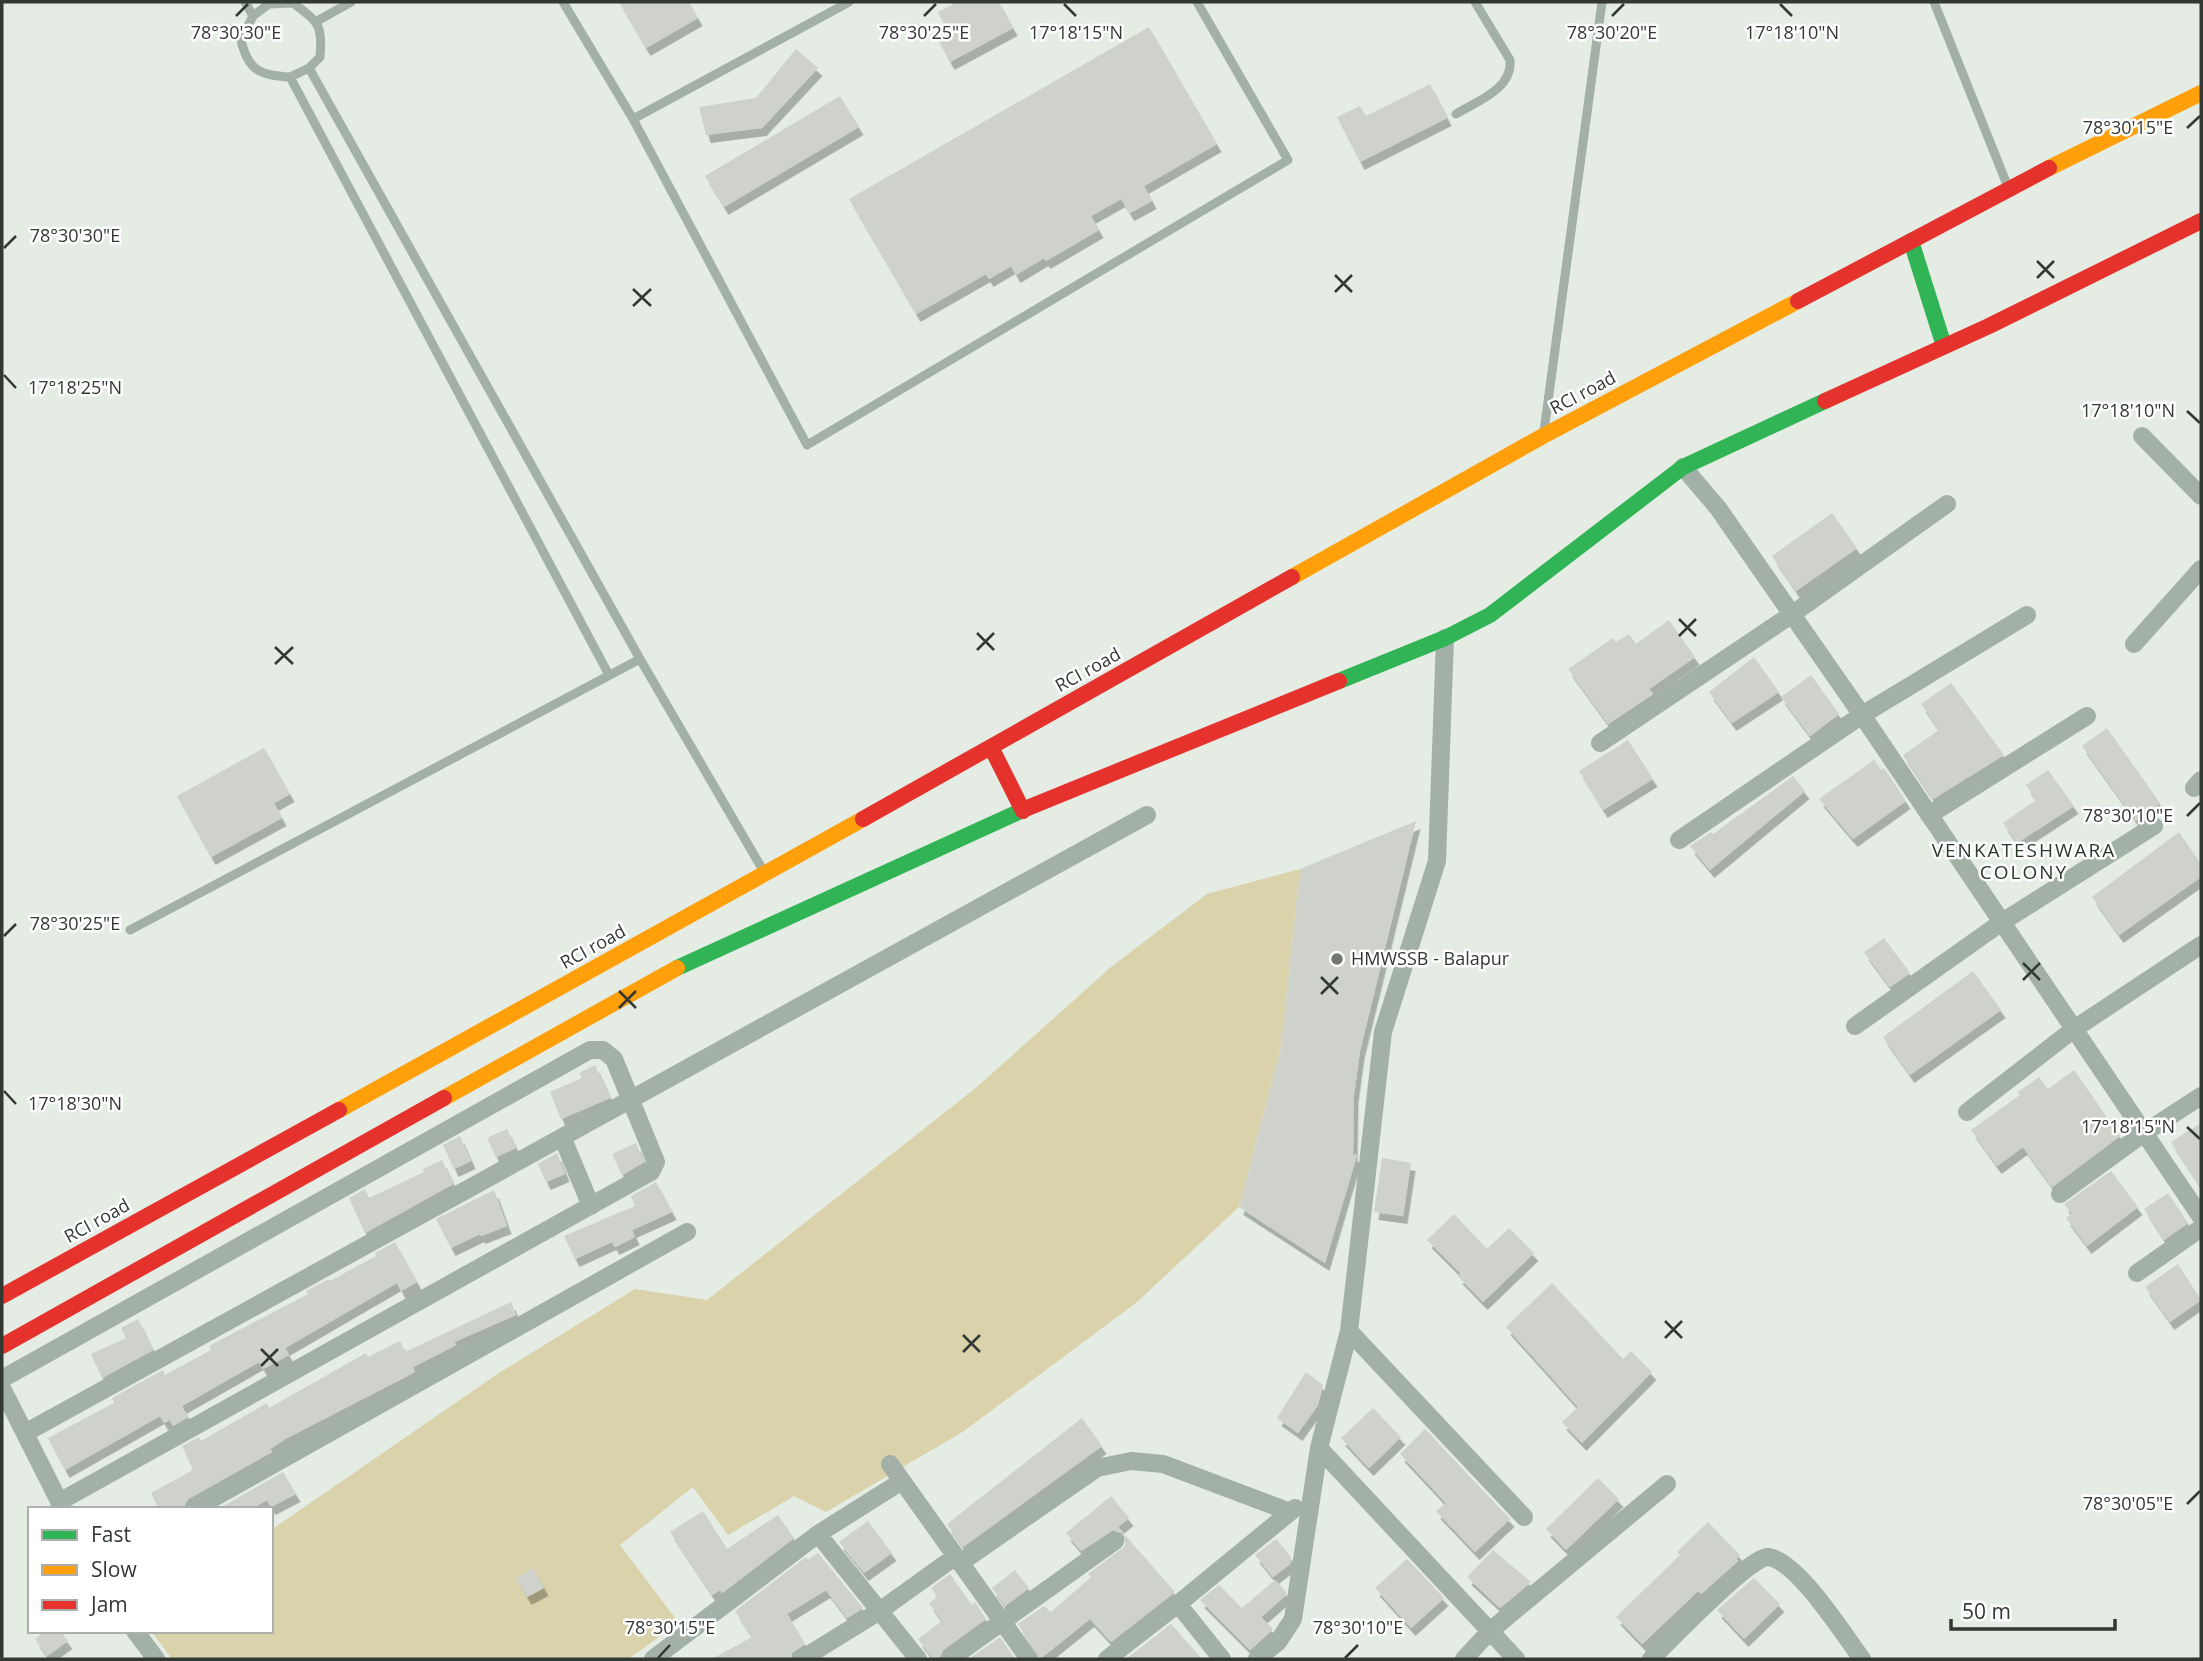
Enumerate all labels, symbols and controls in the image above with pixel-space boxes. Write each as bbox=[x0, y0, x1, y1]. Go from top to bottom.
text: 78°30'30"E bbox=[191, 20, 281, 44]
text: 78°30'25"E bbox=[879, 20, 969, 44]
text: 17°18'15"N bbox=[1029, 20, 1123, 44]
text: 78°30'20"E bbox=[1567, 20, 1657, 44]
text: 17°18'10"N bbox=[1745, 20, 1839, 44]
text: 78°30'15"E bbox=[2083, 115, 2173, 139]
text: 78°30'30"E bbox=[30, 223, 120, 247]
street label: RCI road bbox=[1545, 365, 1620, 419]
text: 17°18'25"N bbox=[28, 375, 122, 399]
text: 17°18'10"N bbox=[2081, 398, 2175, 422]
street label: RCI road bbox=[1050, 641, 1125, 697]
text: 78°30'10"E bbox=[2083, 803, 2173, 827]
district label: VENKATESHWARA COLONY bbox=[1932, 837, 2116, 885]
text: 78°30'25"E bbox=[30, 911, 120, 935]
street label: RCI road bbox=[555, 918, 630, 974]
place label: HMWSSB - Balapur bbox=[1351, 946, 1510, 970]
marker: HMWSSB - Balapur bbox=[1329, 951, 1345, 967]
text: 17°18'30"N bbox=[28, 1091, 122, 1115]
text: 17°18'15"N bbox=[2081, 1114, 2175, 1138]
street label: RCI road bbox=[59, 1192, 134, 1248]
text: 78°30'05"E bbox=[2083, 1491, 2173, 1515]
legend bbox=[28, 1507, 273, 1633]
text: Fast bbox=[91, 1520, 131, 1548]
text: Slow bbox=[91, 1555, 137, 1583]
scale bar bbox=[1951, 1588, 2116, 1632]
text: Jam bbox=[89, 1590, 128, 1618]
text: 50 m bbox=[1962, 1597, 2011, 1625]
text: 78°30'15"E bbox=[625, 1615, 715, 1639]
text: 78°30'10"E bbox=[1313, 1615, 1403, 1639]

